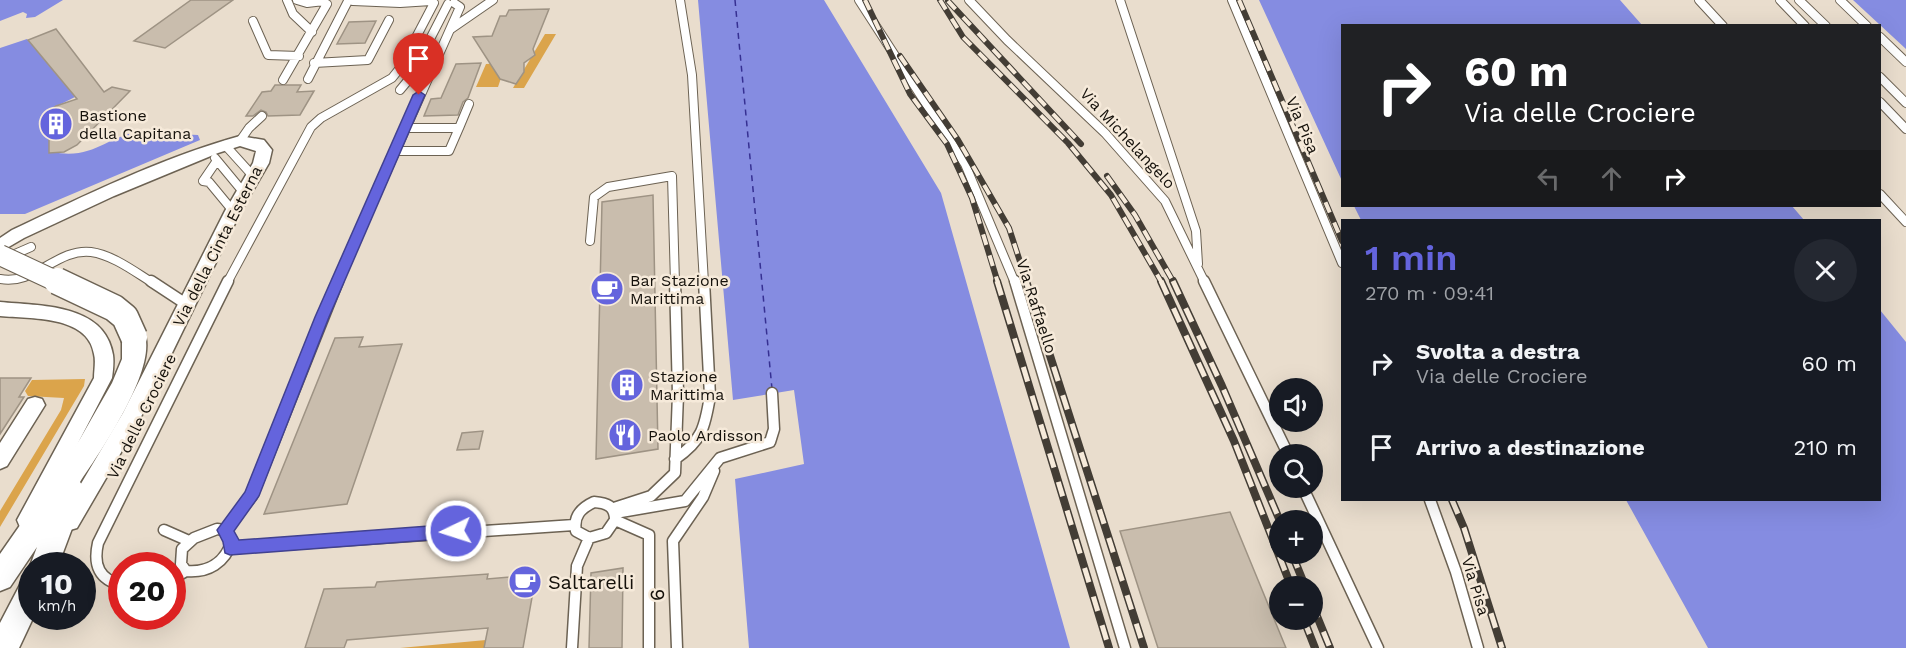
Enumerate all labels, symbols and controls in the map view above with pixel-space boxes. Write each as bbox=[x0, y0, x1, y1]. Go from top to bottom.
pin bbox=[393, 33, 444, 95]
icon: arrive bbox=[402, 42, 435, 75]
text: 60 m bbox=[1464, 47, 1568, 96]
icon: right bbox=[1365, 48, 1443, 126]
street label: Via Michelangelo bbox=[1076, 84, 1179, 193]
street label: Via Pisa bbox=[1282, 94, 1323, 157]
text: Via delle Crociere bbox=[1464, 97, 1696, 129]
building icon: Bastione della Capitana bbox=[38, 106, 74, 142]
place label: Bastione della Capitana bbox=[79, 106, 191, 143]
icon: left bbox=[1532, 162, 1565, 195]
icon: ahead bbox=[1595, 162, 1628, 195]
icon: right bbox=[1658, 162, 1691, 195]
street label: Via della Cinta Esterna bbox=[169, 163, 266, 330]
text: 1 min bbox=[1365, 237, 1457, 279]
button: close bbox=[1794, 239, 1857, 302]
street label: Via Raffaello bbox=[1012, 257, 1061, 356]
cafe icon: Bar Stazione Marittima bbox=[589, 271, 625, 307]
place label: Bar Stazione Marittima bbox=[630, 271, 729, 308]
text: 270 m · 09:41 bbox=[1365, 281, 1494, 305]
text: Svolta a destra bbox=[1416, 339, 1580, 364]
icon: right bbox=[1365, 347, 1398, 380]
street label: Via delle Crociere bbox=[103, 350, 180, 482]
text: 60 m bbox=[1801, 351, 1857, 376]
text: Via delle Crociere bbox=[1416, 364, 1588, 388]
building icon: Stazione Marittima bbox=[609, 367, 645, 403]
place label: Stazione Marittima bbox=[650, 367, 724, 404]
map controls bbox=[1269, 378, 1323, 630]
button: sound bbox=[1269, 378, 1323, 432]
restaurant icon: Paolo Ardisson bbox=[607, 417, 643, 453]
place label: Paolo Ardisson bbox=[648, 426, 763, 445]
icon: arrive bbox=[1365, 431, 1398, 464]
text: Arrivo a destinazione bbox=[1416, 435, 1645, 460]
text: 210 m bbox=[1793, 435, 1857, 460]
button: search bbox=[1269, 444, 1323, 498]
position arrow bbox=[424, 499, 488, 563]
button: + bbox=[1269, 510, 1323, 564]
speed limit sign: 20 bbox=[108, 552, 186, 630]
street label: Via Pisa bbox=[1458, 555, 1493, 618]
cafe icon: Saltarelli bbox=[507, 564, 543, 600]
text: 10 bbox=[41, 566, 73, 601]
place label: Saltarelli bbox=[548, 570, 634, 594]
button: − bbox=[1269, 576, 1323, 630]
street label: 6 bbox=[645, 588, 669, 602]
text: km/h bbox=[38, 597, 76, 615]

